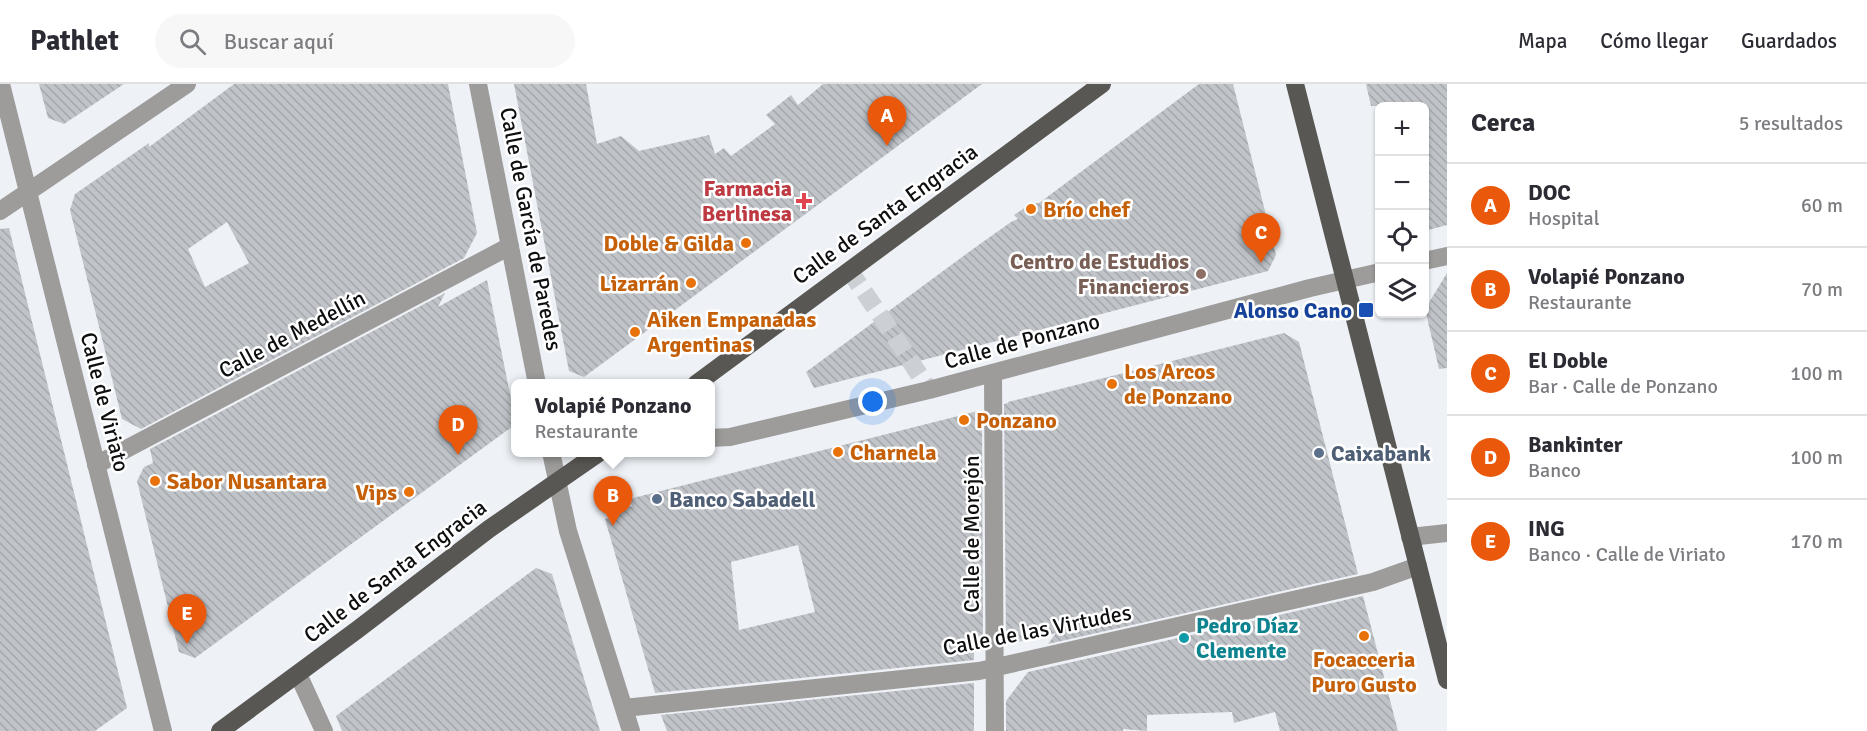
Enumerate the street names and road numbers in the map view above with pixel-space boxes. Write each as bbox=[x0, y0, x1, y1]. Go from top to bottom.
street label: Calle de García de Paredes bbox=[494, 105, 568, 353]
street label: Calle de Santa Engracia bbox=[787, 138, 983, 290]
street label: Calle de Medellín bbox=[214, 284, 370, 384]
street label: Calle de Ponzano bbox=[941, 307, 1103, 375]
street label: Calle de Viriato bbox=[75, 329, 135, 475]
street label: Calle de Morejón bbox=[958, 455, 985, 613]
street label: Calle de Santa Engracia bbox=[298, 493, 492, 649]
street label: Calle de las Virtudes bbox=[940, 598, 1134, 662]

